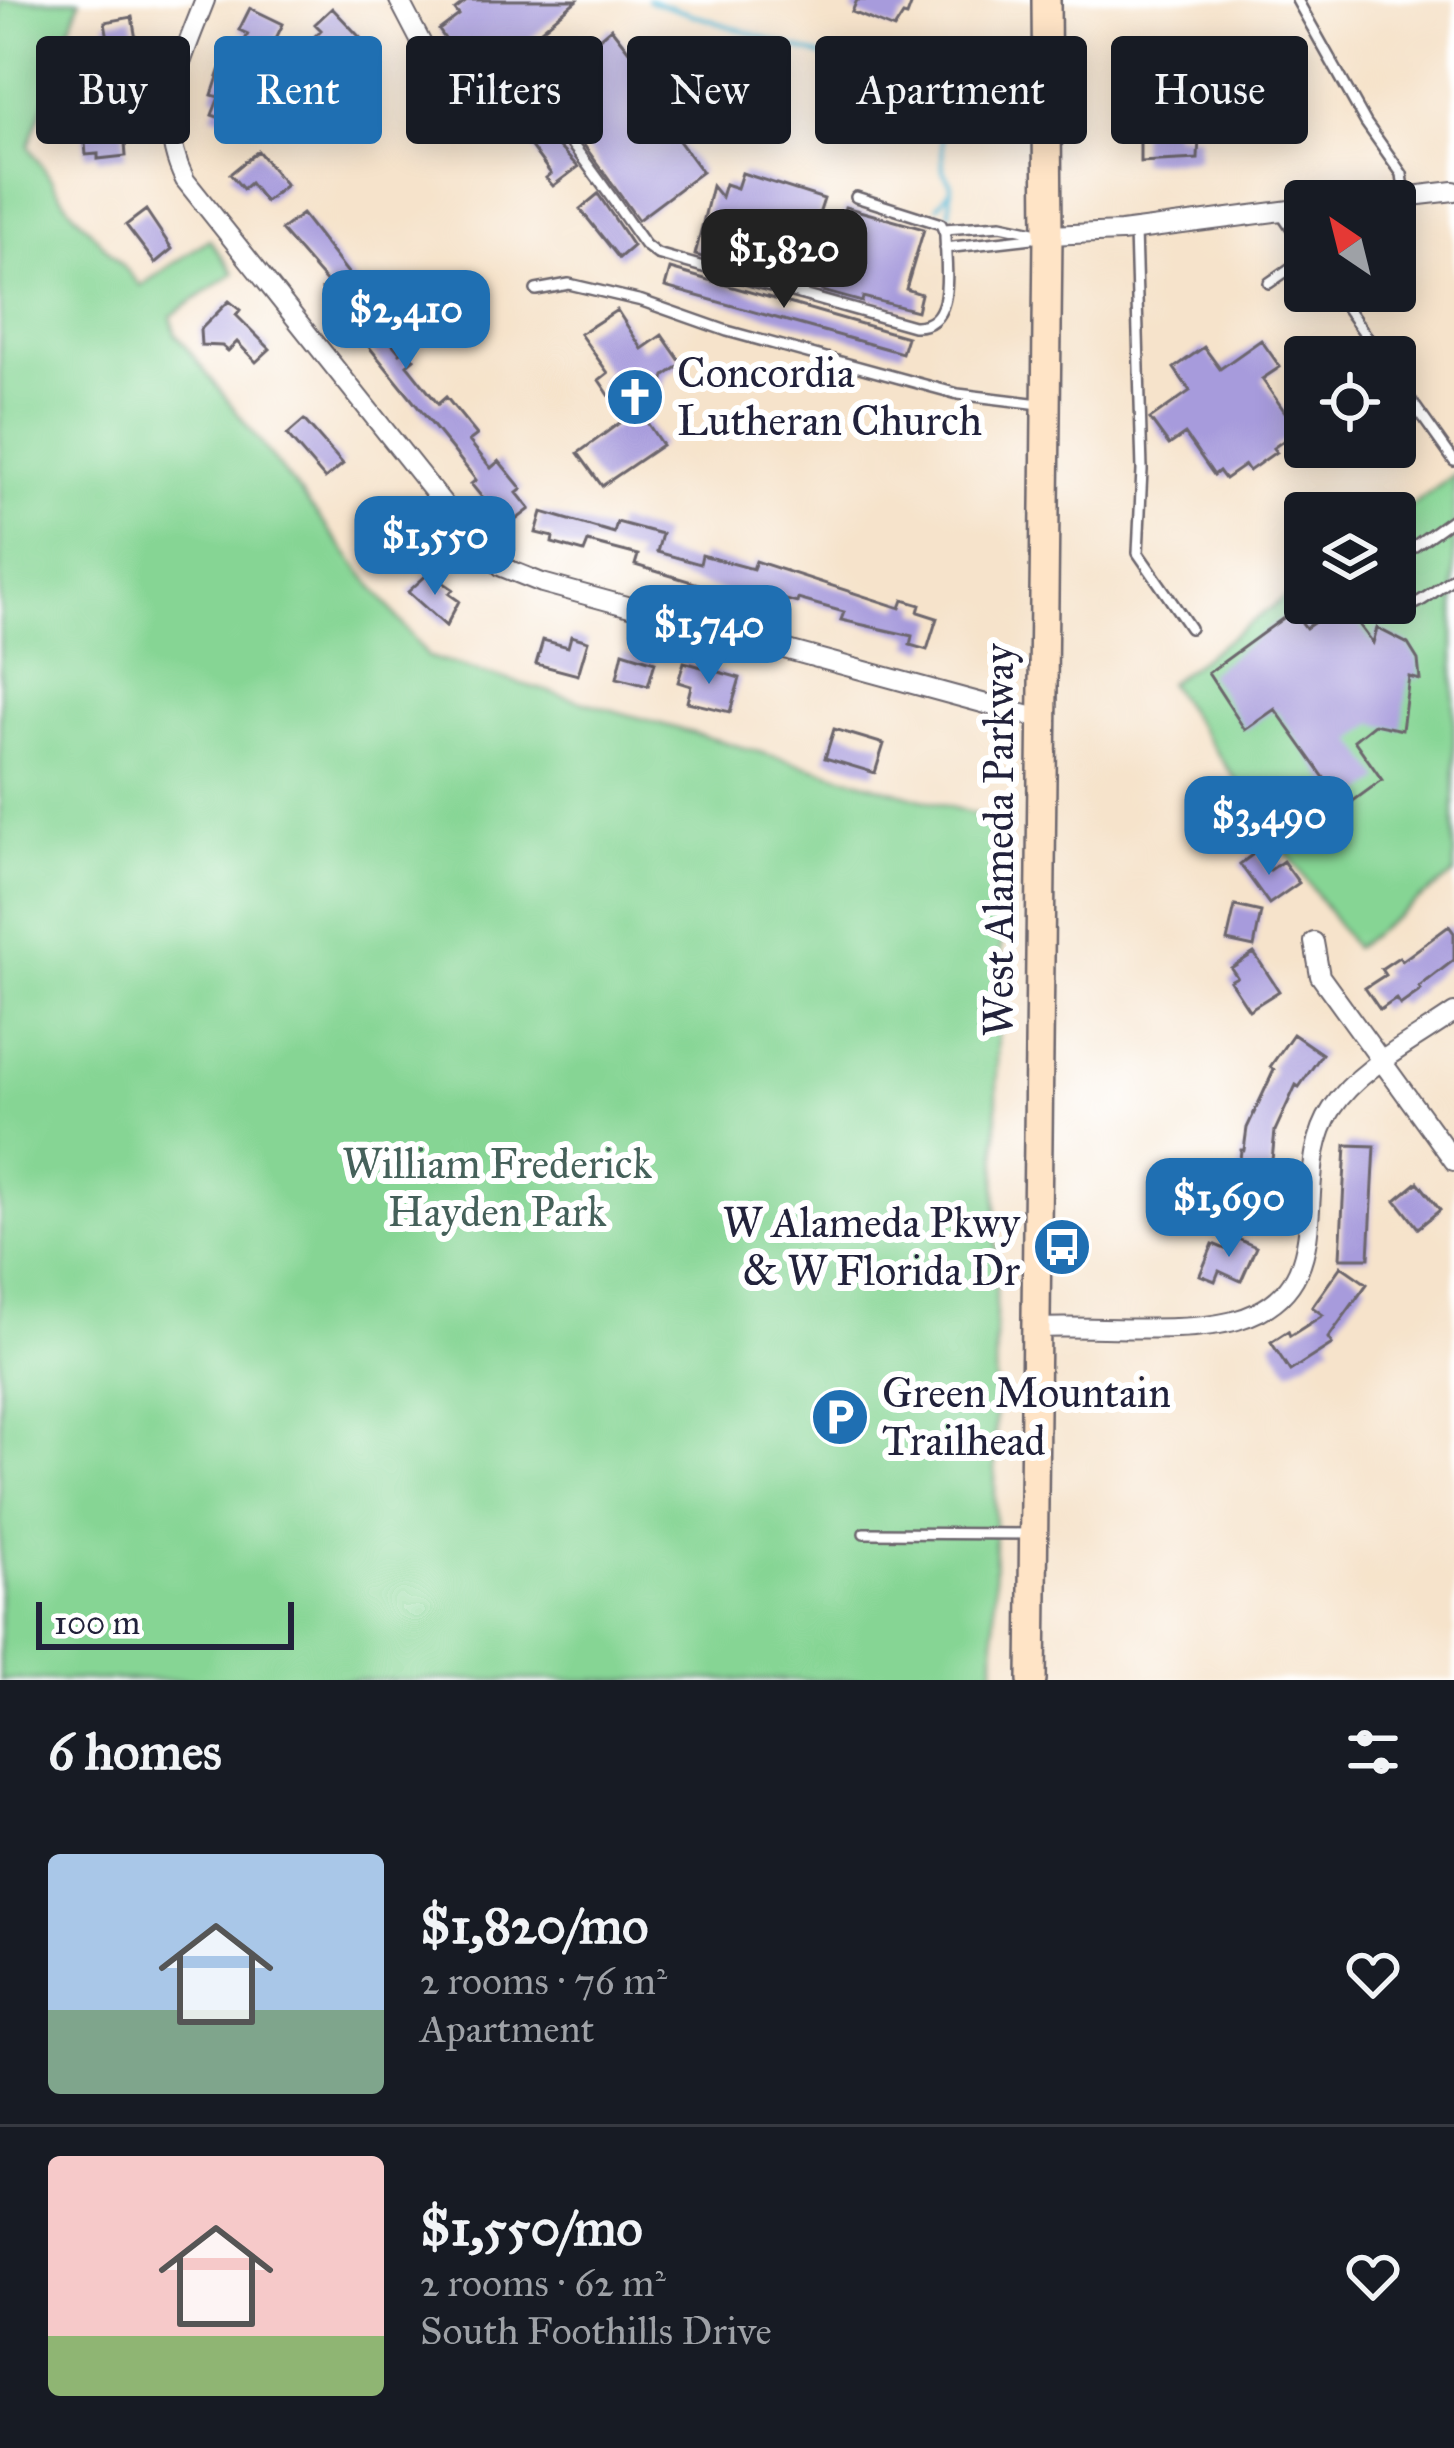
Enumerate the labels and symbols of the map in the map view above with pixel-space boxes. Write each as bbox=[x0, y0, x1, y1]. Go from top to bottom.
north arrow bbox=[1284, 180, 1416, 312]
pin: $1,820 bbox=[686, 209, 882, 311]
pin: $2,410 bbox=[308, 270, 504, 372]
place label: Concordia Lutheran Church bbox=[677, 347, 982, 447]
church icon: Concordia Lutheran Church bbox=[604, 366, 666, 428]
pin: $1,550 bbox=[337, 496, 533, 598]
pin: $1,740 bbox=[611, 585, 807, 687]
street label: West Alameda Parkway bbox=[973, 642, 1025, 1037]
pin: $3,490 bbox=[1171, 776, 1367, 878]
park label: William Frederick Hayden Park bbox=[342, 1138, 653, 1238]
pin: $1,690 bbox=[1131, 1158, 1327, 1260]
place label: W Alameda Pkwy & W Florida Dr bbox=[722, 1197, 1021, 1297]
bus stop icon: W Alameda Pkwy & W Florida Dr bbox=[1031, 1216, 1093, 1278]
place label: Green Mountain Trailhead bbox=[882, 1367, 1171, 1467]
parking icon: Green Mountain Trailhead bbox=[809, 1386, 871, 1448]
scale bar bbox=[36, 1596, 294, 1649]

